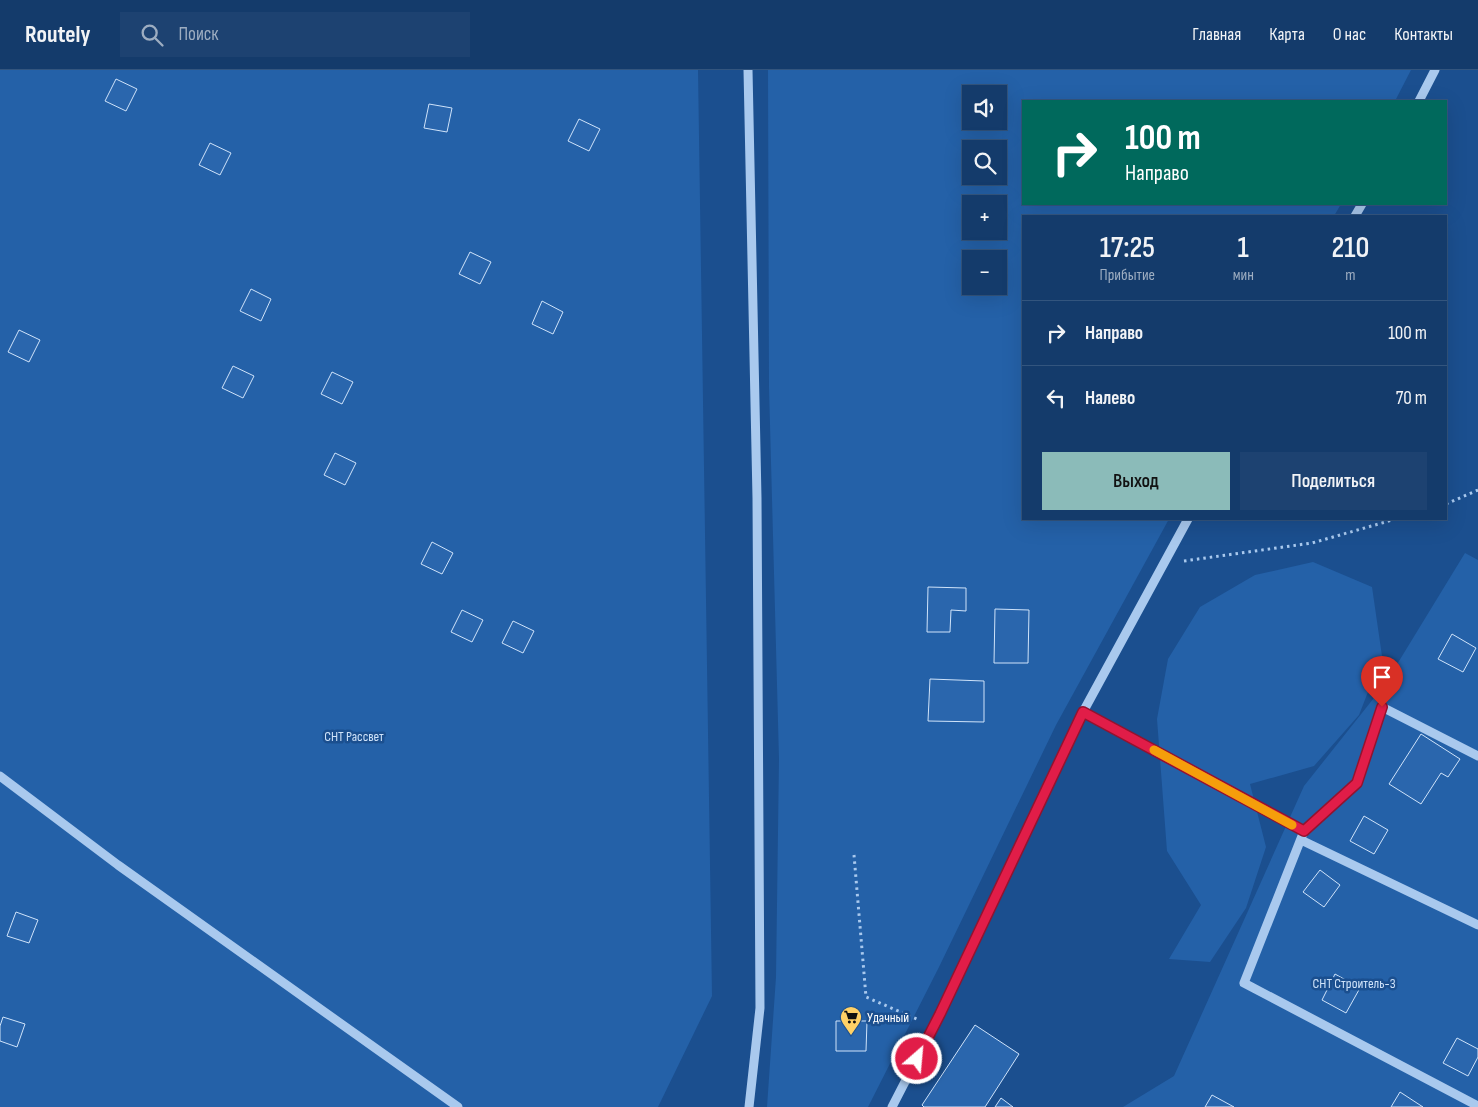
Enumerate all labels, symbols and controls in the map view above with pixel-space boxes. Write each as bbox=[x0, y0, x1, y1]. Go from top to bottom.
search box bbox=[120, 12, 470, 57]
text: Routely bbox=[25, 20, 90, 49]
icon: search bbox=[138, 21, 166, 49]
text: Поиск bbox=[178, 23, 218, 46]
text: Главная bbox=[1192, 24, 1241, 45]
text: Карта bbox=[1269, 24, 1305, 45]
text: О нас bbox=[1333, 24, 1366, 45]
text: Контакты bbox=[1394, 24, 1453, 45]
map controls bbox=[962, 85, 1007, 295]
button: sound bbox=[962, 85, 1007, 130]
text: 100 m bbox=[1125, 117, 1201, 160]
icon: right bbox=[1042, 120, 1107, 185]
button: search bbox=[962, 140, 1007, 185]
text: Направо bbox=[1125, 160, 1189, 187]
button: + bbox=[962, 195, 1007, 240]
text: 17:25 bbox=[1100, 230, 1155, 266]
text: 1 bbox=[1238, 230, 1249, 266]
text: 210 bbox=[1331, 230, 1369, 266]
button: − bbox=[962, 250, 1007, 295]
text: Прибытие bbox=[1100, 266, 1155, 285]
text: мин bbox=[1233, 266, 1254, 285]
text: m bbox=[1345, 266, 1356, 285]
icon: right bbox=[1042, 319, 1070, 347]
text: Направо bbox=[1085, 322, 1143, 345]
text: 100 m bbox=[1388, 322, 1427, 345]
icon: left bbox=[1042, 384, 1070, 412]
text: Налево bbox=[1085, 387, 1135, 410]
text: 70 m bbox=[1396, 387, 1427, 410]
button: Выход bbox=[1042, 452, 1230, 510]
button: Поделиться bbox=[1240, 452, 1427, 510]
pin bbox=[1361, 656, 1403, 707]
icon: arrive bbox=[1368, 663, 1396, 691]
park label: СНТ Рассвет bbox=[324, 728, 384, 745]
park label: СНТ Строитель-3 bbox=[1313, 975, 1396, 992]
supermarket icon: Удачный bbox=[839, 1005, 863, 1036]
place label: Удачный bbox=[867, 1009, 909, 1026]
position arrow bbox=[890, 1032, 942, 1084]

